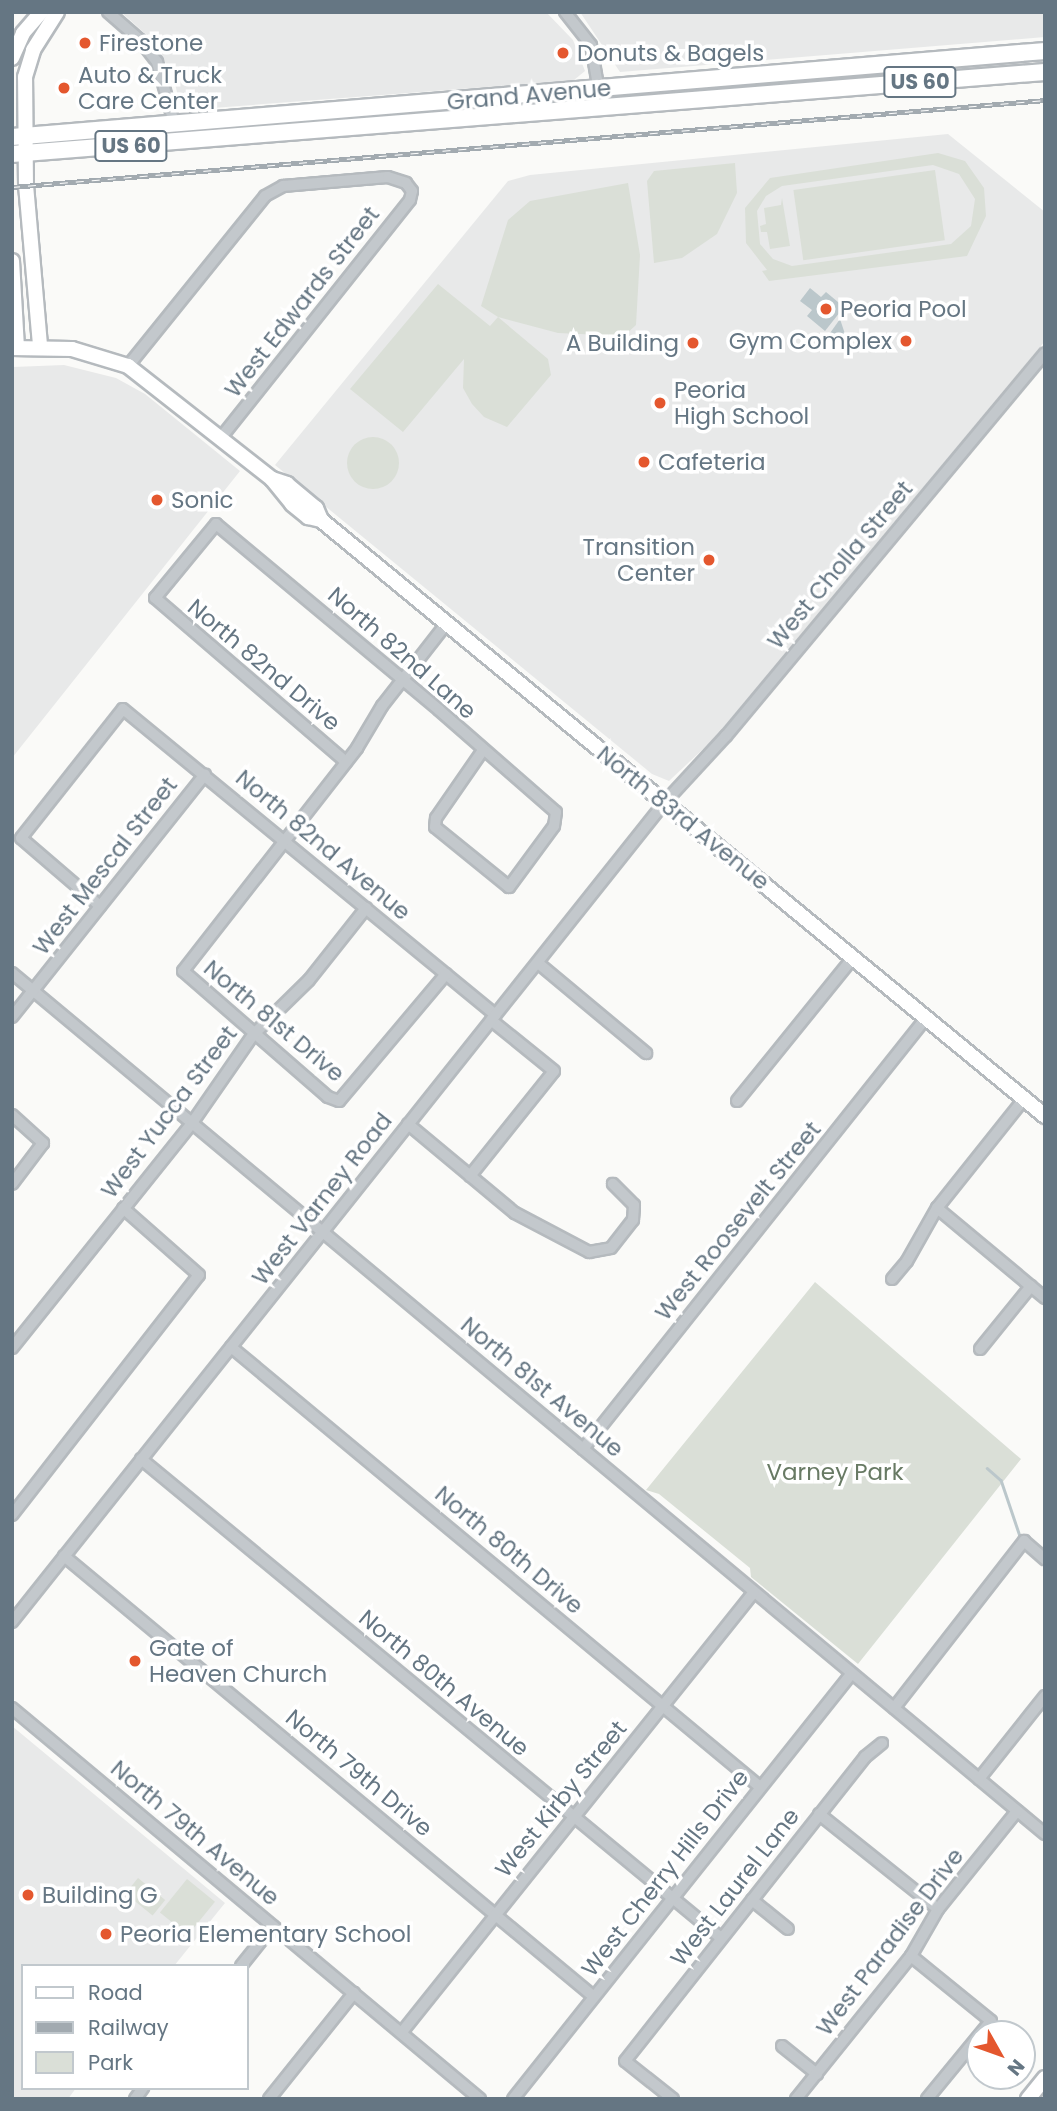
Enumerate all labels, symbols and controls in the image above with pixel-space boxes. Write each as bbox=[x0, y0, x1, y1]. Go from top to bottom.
place label: Firestone bbox=[99, 29, 203, 57]
marker: Firestone bbox=[77, 35, 93, 51]
place label: Donuts & Bagels bbox=[577, 39, 764, 67]
marker: Donuts & Bagels bbox=[555, 45, 571, 61]
place label: Auto & Truck Care Center bbox=[78, 61, 222, 115]
road number: US 60 bbox=[883, 64, 957, 100]
street label: Grand Avenue bbox=[446, 74, 612, 116]
marker: Auto & Truck Care Center bbox=[56, 80, 72, 96]
road number: US 60 bbox=[94, 128, 168, 164]
street label: West Edwards Street bbox=[219, 201, 385, 403]
place label: Peoria Pool bbox=[840, 295, 967, 323]
marker: Peoria Pool bbox=[818, 301, 834, 317]
place label: Gym Complex bbox=[729, 327, 892, 355]
place label: A Building bbox=[566, 329, 679, 357]
marker: Gym Complex bbox=[898, 333, 914, 349]
marker: A Building bbox=[685, 335, 701, 351]
place label: Peoria High School bbox=[674, 376, 809, 430]
marker: Peoria High School bbox=[652, 395, 668, 411]
place label: Cafeteria bbox=[658, 448, 766, 476]
marker: Cafeteria bbox=[636, 454, 652, 470]
street label: West Cholla Street bbox=[762, 475, 918, 655]
place label: Sonic bbox=[171, 486, 234, 514]
marker: Sonic bbox=[149, 492, 165, 508]
place label: Transition Center bbox=[583, 533, 695, 587]
marker: Transition Center bbox=[701, 552, 717, 568]
street label: North 82nd Lane bbox=[322, 581, 482, 725]
street label: North 82nd Drive bbox=[182, 593, 346, 737]
street label: North 83rd Avenue bbox=[591, 740, 775, 896]
street label: North 82nd Avenue bbox=[230, 764, 416, 926]
street label: West Mescal Street bbox=[27, 772, 183, 960]
street label: North 81st Drive bbox=[198, 954, 350, 1088]
street label: West Yucca Street bbox=[95, 1021, 243, 1203]
street label: West Varney Road bbox=[246, 1107, 398, 1291]
street label: West Roosevelt Street bbox=[649, 1116, 827, 1326]
street label: North 81st Avenue bbox=[455, 1311, 629, 1463]
park label: Varney Park bbox=[766, 1458, 904, 1486]
street label: North 80th Drive bbox=[429, 1480, 589, 1620]
street label: North 80th Avenue bbox=[353, 1604, 535, 1762]
place label: Gate of Heaven Church bbox=[149, 1634, 327, 1688]
marker: Gate of Heaven Church bbox=[127, 1653, 143, 1669]
street label: North 79th Drive bbox=[280, 1704, 438, 1842]
street label: West Kirby Street bbox=[489, 1715, 633, 1883]
street label: North 79th Avenue bbox=[105, 1755, 285, 1911]
street label: West Cherry Hills Drive bbox=[576, 1764, 754, 1982]
street label: West Laurel Lane bbox=[665, 1803, 805, 1971]
street label: West Paradise Drive bbox=[811, 1843, 969, 2041]
place label: Building G bbox=[42, 1881, 158, 1909]
marker: Building G bbox=[20, 1887, 36, 1903]
place label: Peoria Elementary School bbox=[120, 1920, 411, 1948]
marker: Peoria Elementary School bbox=[98, 1926, 114, 1942]
legend bbox=[21, 1964, 248, 2090]
text: Road bbox=[88, 1978, 143, 2007]
text: Railway bbox=[88, 2013, 169, 2042]
north arrow bbox=[966, 2020, 1036, 2090]
text: Park bbox=[88, 2048, 133, 2077]
text: N bbox=[1001, 2053, 1031, 2082]

